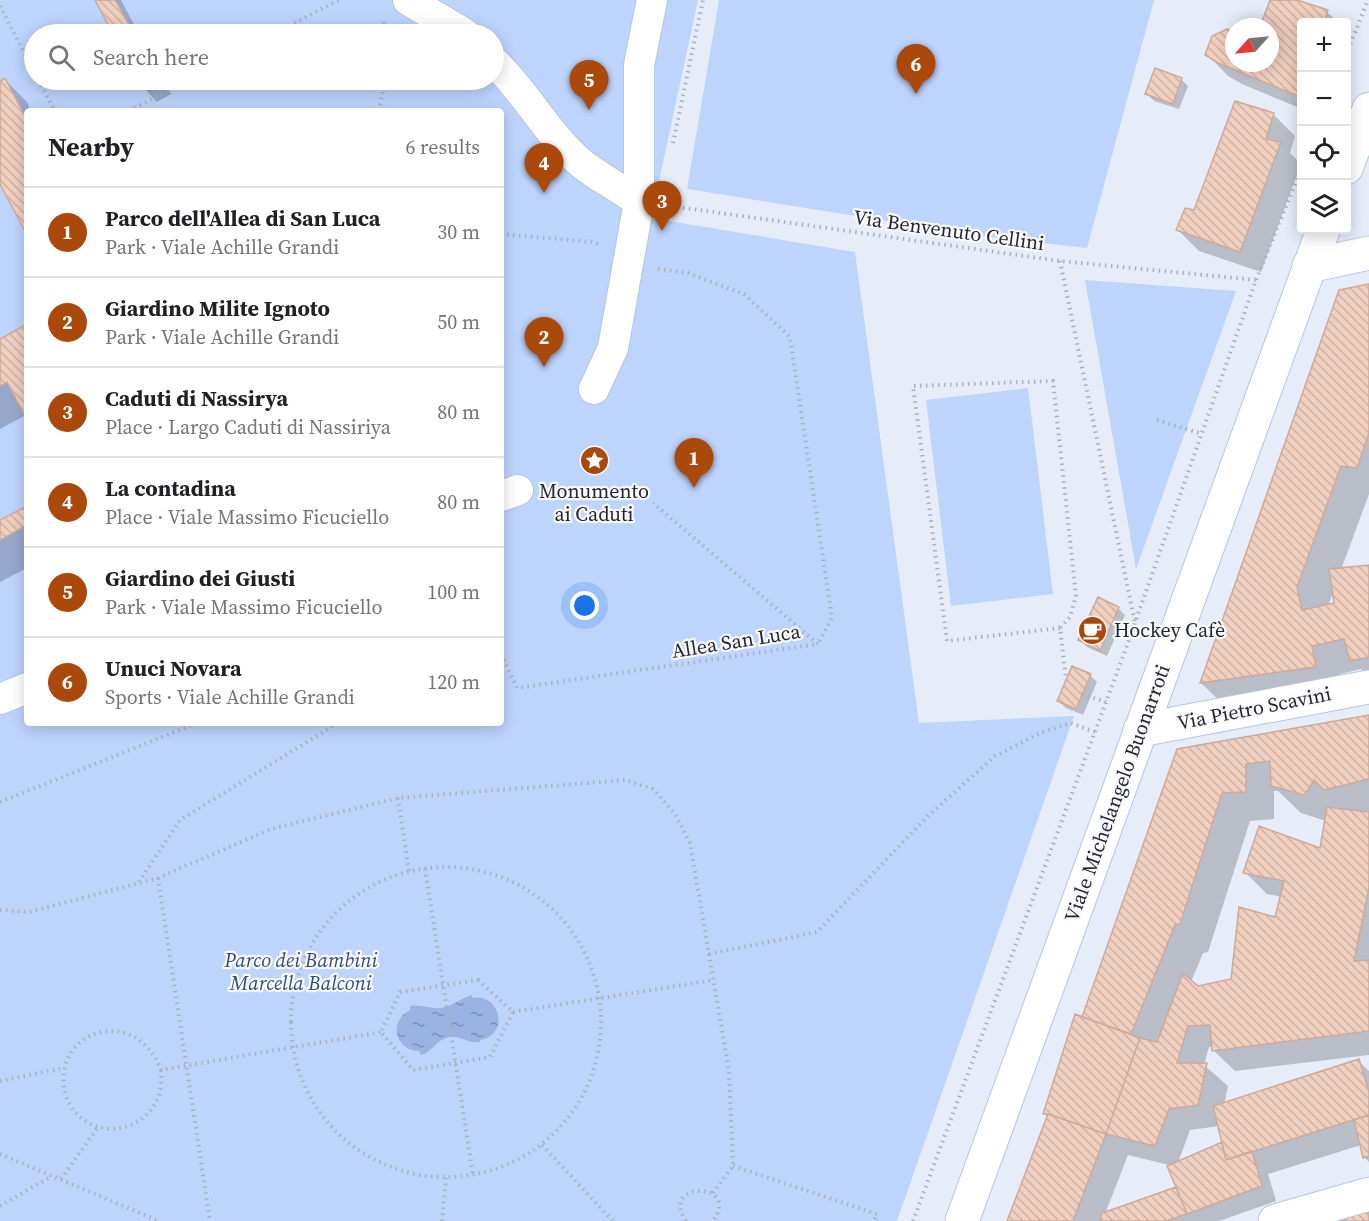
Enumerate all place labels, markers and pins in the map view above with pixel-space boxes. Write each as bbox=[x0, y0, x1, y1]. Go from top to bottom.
pin: 6 bbox=[896, 44, 936, 94]
pin: 5 bbox=[570, 60, 608, 110]
pin: 4 bbox=[524, 144, 564, 193]
pin: 3 bbox=[642, 182, 682, 231]
pin: 2 bbox=[524, 318, 564, 367]
pin: 1 bbox=[674, 438, 714, 488]
place icon: Monumento ai Caduti bbox=[578, 445, 610, 477]
place label: Monumento ai Caduti bbox=[539, 477, 649, 528]
cafe icon: Hockey Cafè bbox=[1077, 614, 1109, 646]
place label: Hockey Cafè bbox=[1114, 616, 1225, 644]

